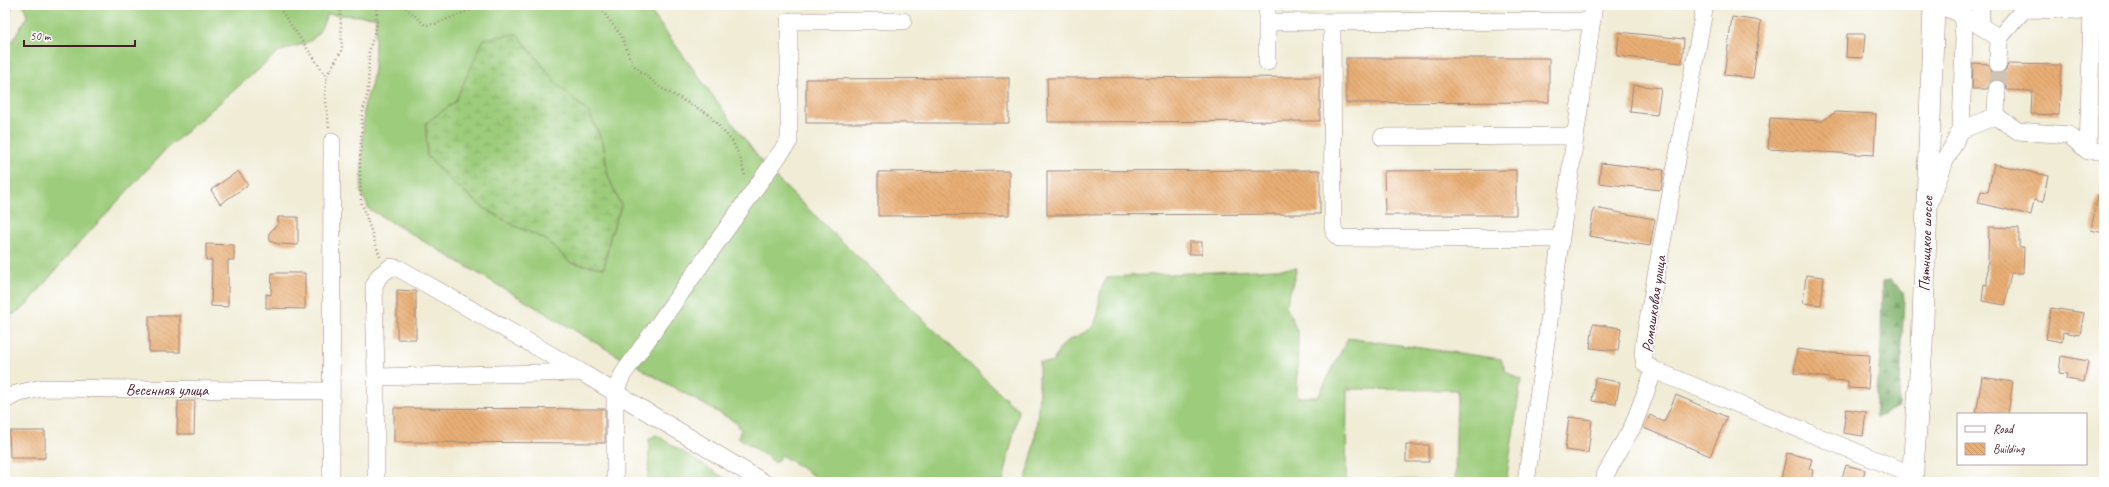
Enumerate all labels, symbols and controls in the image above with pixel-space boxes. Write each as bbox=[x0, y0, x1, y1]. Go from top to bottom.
scale bar bbox=[24, 22, 135, 48]
text: 50 m bbox=[30, 28, 52, 44]
street label: Пятницкое шоссе bbox=[1914, 194, 1938, 292]
street label: Ромашковая улица bbox=[1637, 253, 1671, 354]
street label: Весенняя улица bbox=[126, 380, 209, 400]
legend bbox=[1957, 413, 2087, 465]
text: Road bbox=[1993, 421, 2015, 437]
text: Building bbox=[1993, 441, 2025, 457]

